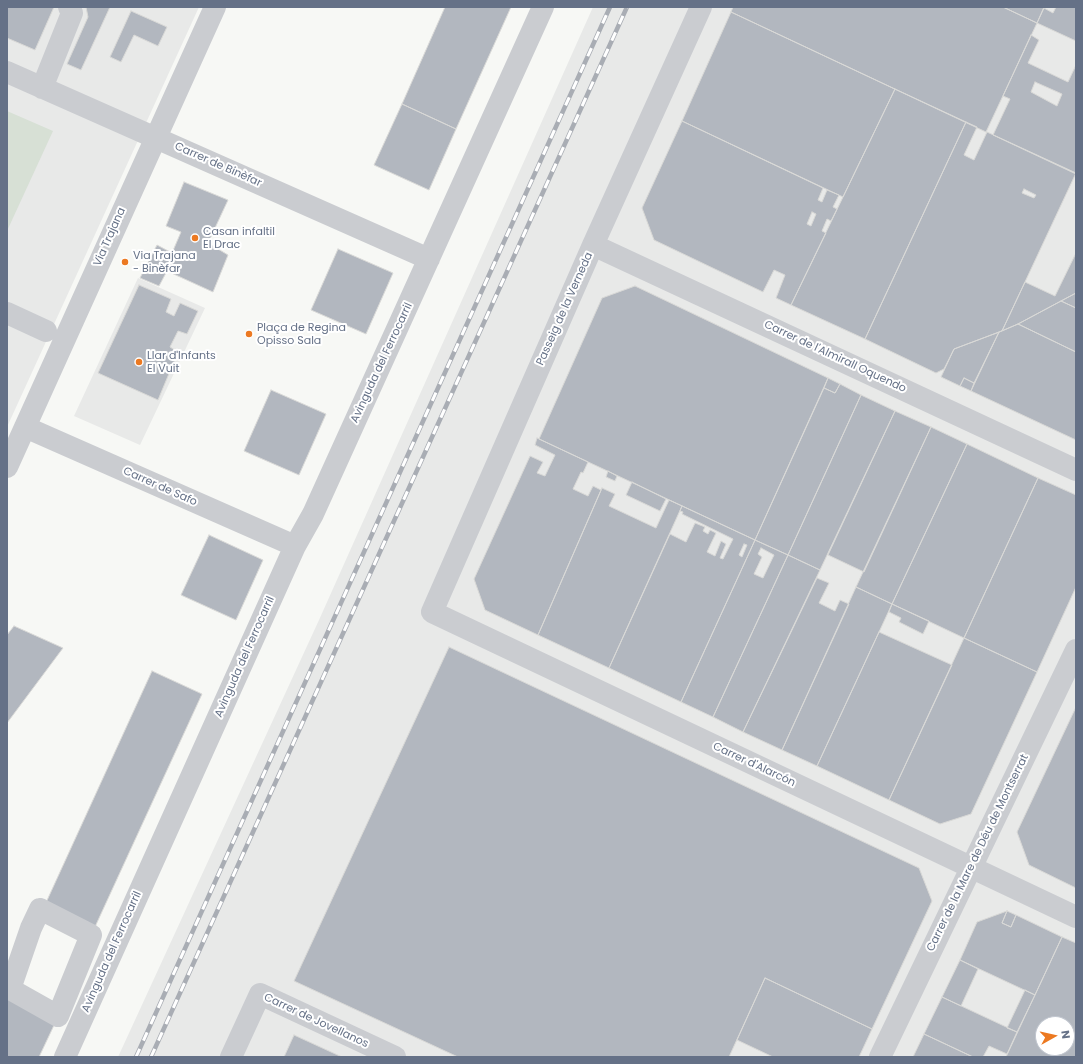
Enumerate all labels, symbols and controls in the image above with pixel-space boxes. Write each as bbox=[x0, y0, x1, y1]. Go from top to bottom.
street label: Carrer de Binèfar bbox=[173, 140, 263, 190]
street label: Via Trajana bbox=[91, 206, 129, 268]
place label: Casan infaltil El Drac bbox=[203, 225, 275, 251]
marker: Casan infaltil El Drac bbox=[190, 233, 200, 243]
place label: Via Trajana - Binèfar bbox=[133, 249, 196, 275]
street label: Passeig de la Verneda bbox=[534, 250, 596, 368]
marker: Via Trajana - Binèfar bbox=[120, 257, 130, 267]
street label: Avinguda del Ferrocarril bbox=[348, 301, 416, 425]
street label: Carrer de l'Almirall Oquendo bbox=[762, 318, 908, 396]
place label: Plaça de Regina Opisso Sala bbox=[257, 321, 346, 347]
marker: Plaça de Regina Opisso Sala bbox=[244, 329, 254, 339]
place label: Llar d'Infants El Vuit bbox=[147, 349, 216, 375]
marker: Llar d'Infants El Vuit bbox=[134, 357, 144, 367]
street label: Carrer de Safo bbox=[121, 465, 199, 509]
street label: Avinguda del Ferrocarril bbox=[212, 595, 278, 719]
street label: Carrer d'Alarcón bbox=[711, 740, 797, 790]
street label: Carrer de la Mare de Déu de Montserrat bbox=[924, 752, 1032, 954]
street label: Avinguda del Ferrocarril bbox=[79, 890, 145, 1014]
street label: Carrer de Jovellanos bbox=[262, 991, 370, 1051]
north arrow bbox=[1035, 1016, 1075, 1056]
text: N bbox=[1057, 1029, 1074, 1040]

